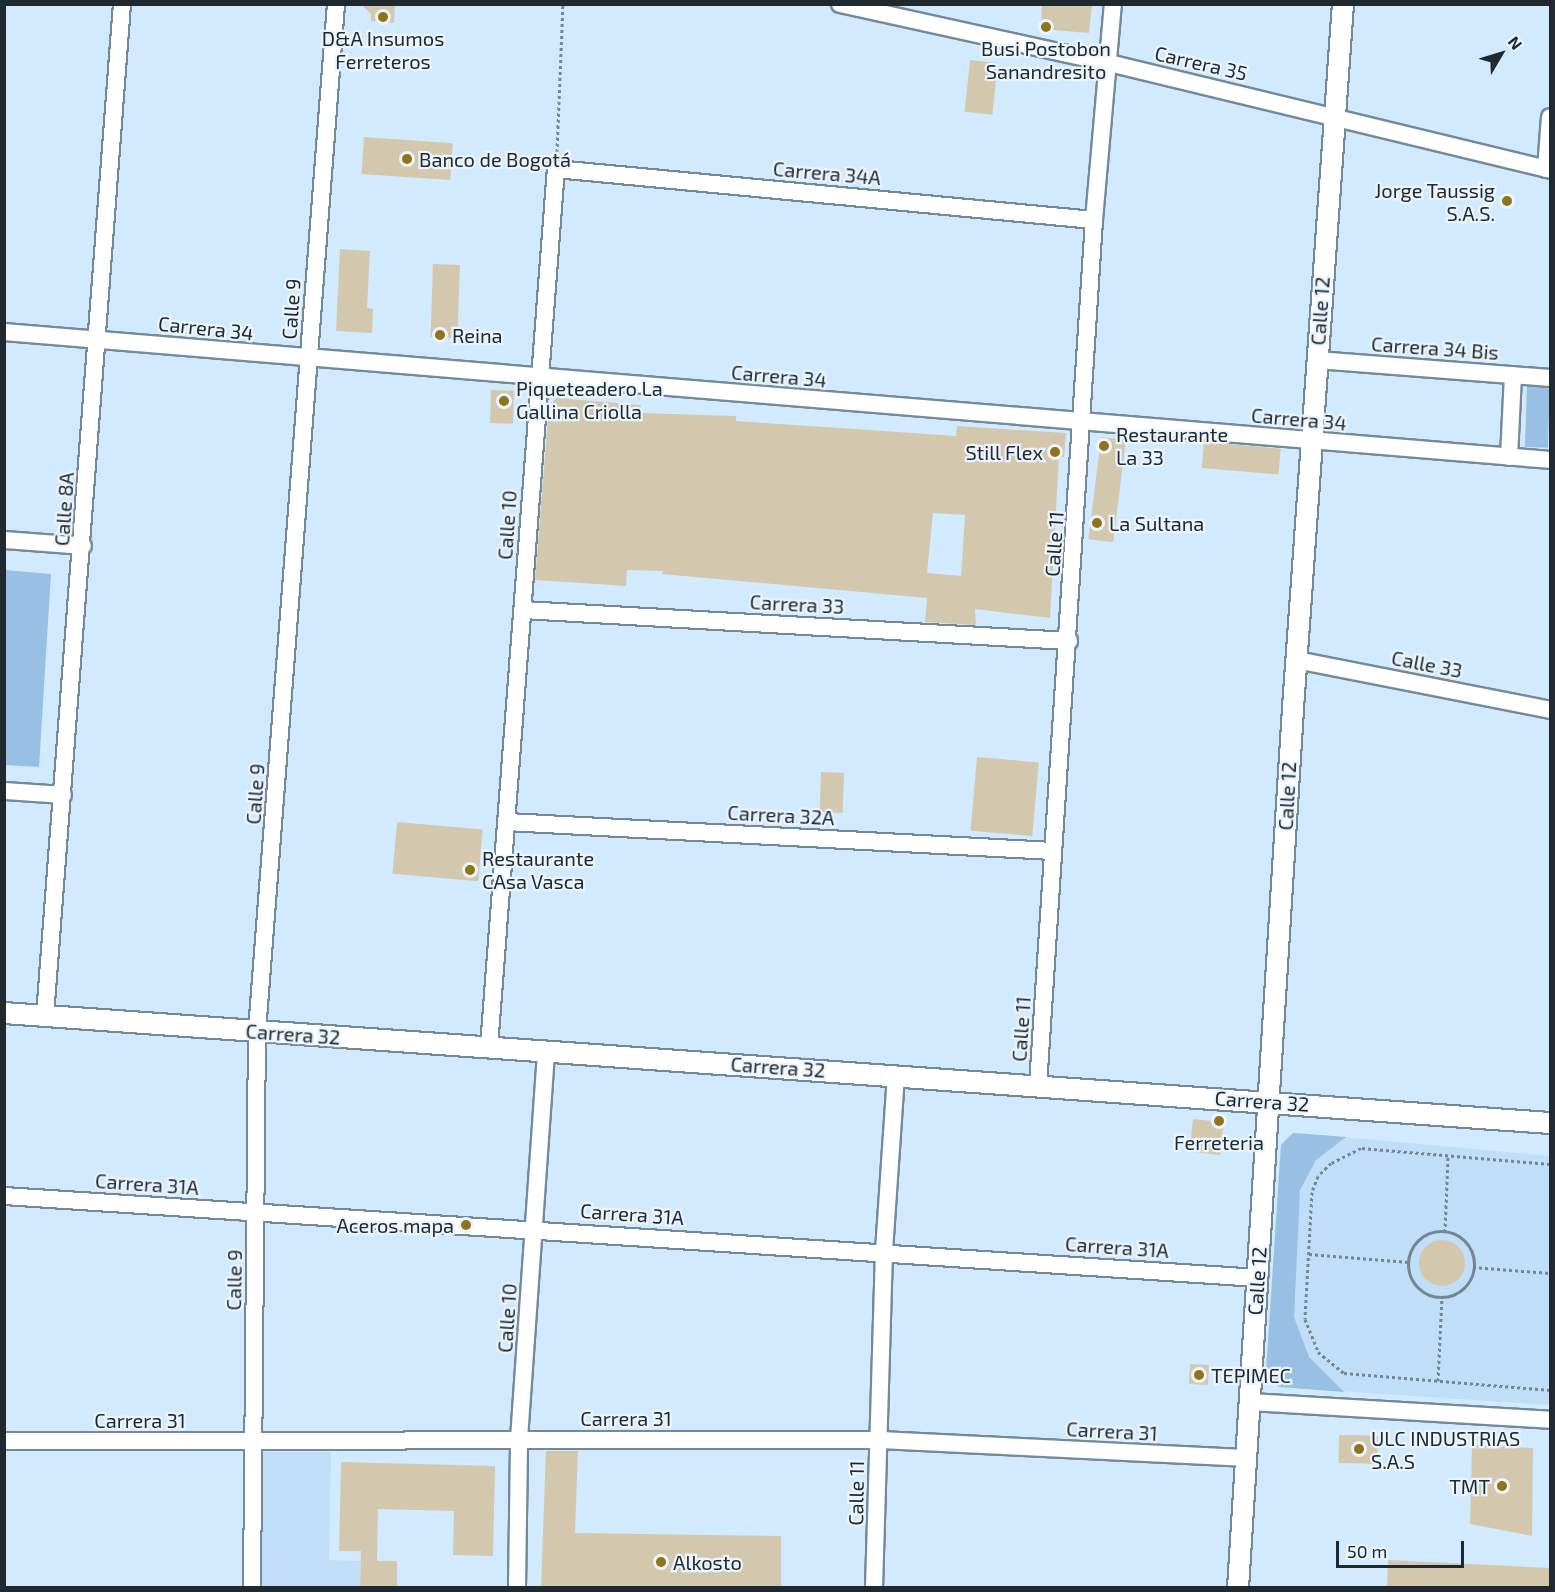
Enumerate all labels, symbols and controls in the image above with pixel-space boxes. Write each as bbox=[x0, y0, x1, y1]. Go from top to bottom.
marker: D&A Insumos Ferreteros bbox=[376, 10, 390, 24]
marker: Busi Postobon Sanandresito bbox=[1039, 20, 1053, 34]
north arrow bbox=[1471, 24, 1531, 84]
place label: D&A Insumos Ferreteros bbox=[321, 27, 445, 74]
text: N bbox=[1505, 32, 1527, 53]
place label: Busi Postobon Sanandresito bbox=[981, 36, 1111, 83]
street label: Carrera 35 bbox=[1152, 41, 1250, 85]
place label: Banco de Bogotá bbox=[419, 147, 571, 171]
marker: Banco de Bogotá bbox=[400, 152, 414, 166]
street label: Carrera 34A bbox=[772, 156, 882, 190]
place label: Jorge Taussig S.A.S. bbox=[1374, 178, 1495, 225]
marker: Jorge Taussig S.A.S. bbox=[1500, 194, 1514, 208]
street label: Calle 12 bbox=[1306, 276, 1334, 346]
street label: Calle 9 bbox=[277, 278, 305, 340]
street label: Carrera 34 bbox=[157, 311, 255, 345]
place label: Reina bbox=[452, 323, 503, 347]
marker: Reina bbox=[433, 328, 447, 342]
street label: Carrera 34 Bis bbox=[1370, 332, 1500, 364]
street label: Carrera 34 bbox=[730, 360, 828, 392]
place label: Piqueteadero La Gallina Criolla bbox=[516, 377, 663, 424]
marker: Piqueteadero La Gallina Criolla bbox=[497, 394, 511, 408]
street label: Carrera 34 bbox=[1250, 403, 1348, 435]
place label: Restaurante La 33 bbox=[1116, 422, 1228, 469]
marker: Restaurante La 33 bbox=[1097, 439, 1111, 453]
place label: Still Flex bbox=[965, 440, 1043, 464]
marker: Still Flex bbox=[1048, 445, 1062, 459]
street label: Calle 8A bbox=[49, 471, 79, 547]
street label: Calle 10 bbox=[493, 490, 521, 560]
street label: Calle 11 bbox=[1040, 511, 1068, 577]
place label: La Sultana bbox=[1109, 511, 1204, 535]
marker: La Sultana bbox=[1090, 516, 1104, 530]
street label: Carrera 33 bbox=[749, 590, 845, 618]
street label: Calle 33 bbox=[1390, 645, 1464, 683]
street label: Calle 12 bbox=[1273, 761, 1301, 831]
street label: Calle 9 bbox=[241, 763, 269, 825]
street label: Carrera 32A bbox=[727, 800, 835, 830]
place label: Restaurante CAsa Vasca bbox=[482, 846, 594, 893]
marker: Restaurante CAsa Vasca bbox=[463, 863, 477, 877]
street label: Calle 11 bbox=[1007, 996, 1035, 1062]
street label: Carrera 32 bbox=[245, 1019, 341, 1049]
street label: Carrera 32 bbox=[730, 1052, 826, 1082]
street label: Carrera 32 bbox=[1214, 1086, 1310, 1116]
marker: Ferreteria bbox=[1212, 1114, 1226, 1128]
place label: Ferreteria bbox=[1174, 1130, 1264, 1154]
street label: Carrera 31A bbox=[94, 1168, 200, 1200]
street label: Carrera 31A bbox=[579, 1198, 685, 1230]
place label: Aceros mapa bbox=[336, 1213, 454, 1237]
marker: Aceros mapa bbox=[459, 1218, 473, 1232]
street label: Carrera 31A bbox=[1064, 1231, 1170, 1263]
street label: Calle 12 bbox=[1243, 1246, 1271, 1316]
street label: Calle 9 bbox=[221, 1249, 247, 1311]
street label: Calle 10 bbox=[493, 1283, 521, 1353]
place label: TEPIMEC bbox=[1211, 1363, 1291, 1387]
marker: TEPIMEC bbox=[1192, 1368, 1206, 1382]
street label: Carrera 31 bbox=[580, 1406, 672, 1430]
street label: Carrera 31 bbox=[94, 1408, 186, 1432]
street label: Carrera 31 bbox=[1066, 1417, 1158, 1445]
place label: ULC INDUSTRIAS S.A.S bbox=[1371, 1426, 1520, 1473]
marker: ULC INDUSTRIAS S.A.S bbox=[1352, 1442, 1366, 1456]
street label: Calle 11 bbox=[843, 1460, 869, 1526]
place label: TMT bbox=[1449, 1474, 1490, 1498]
marker: TMT bbox=[1495, 1479, 1509, 1493]
scale bar bbox=[1339, 1529, 1466, 1567]
text: 50 m bbox=[1347, 1540, 1387, 1562]
place label: Alkosto bbox=[673, 1550, 742, 1574]
marker: Alkosto bbox=[654, 1555, 668, 1569]

